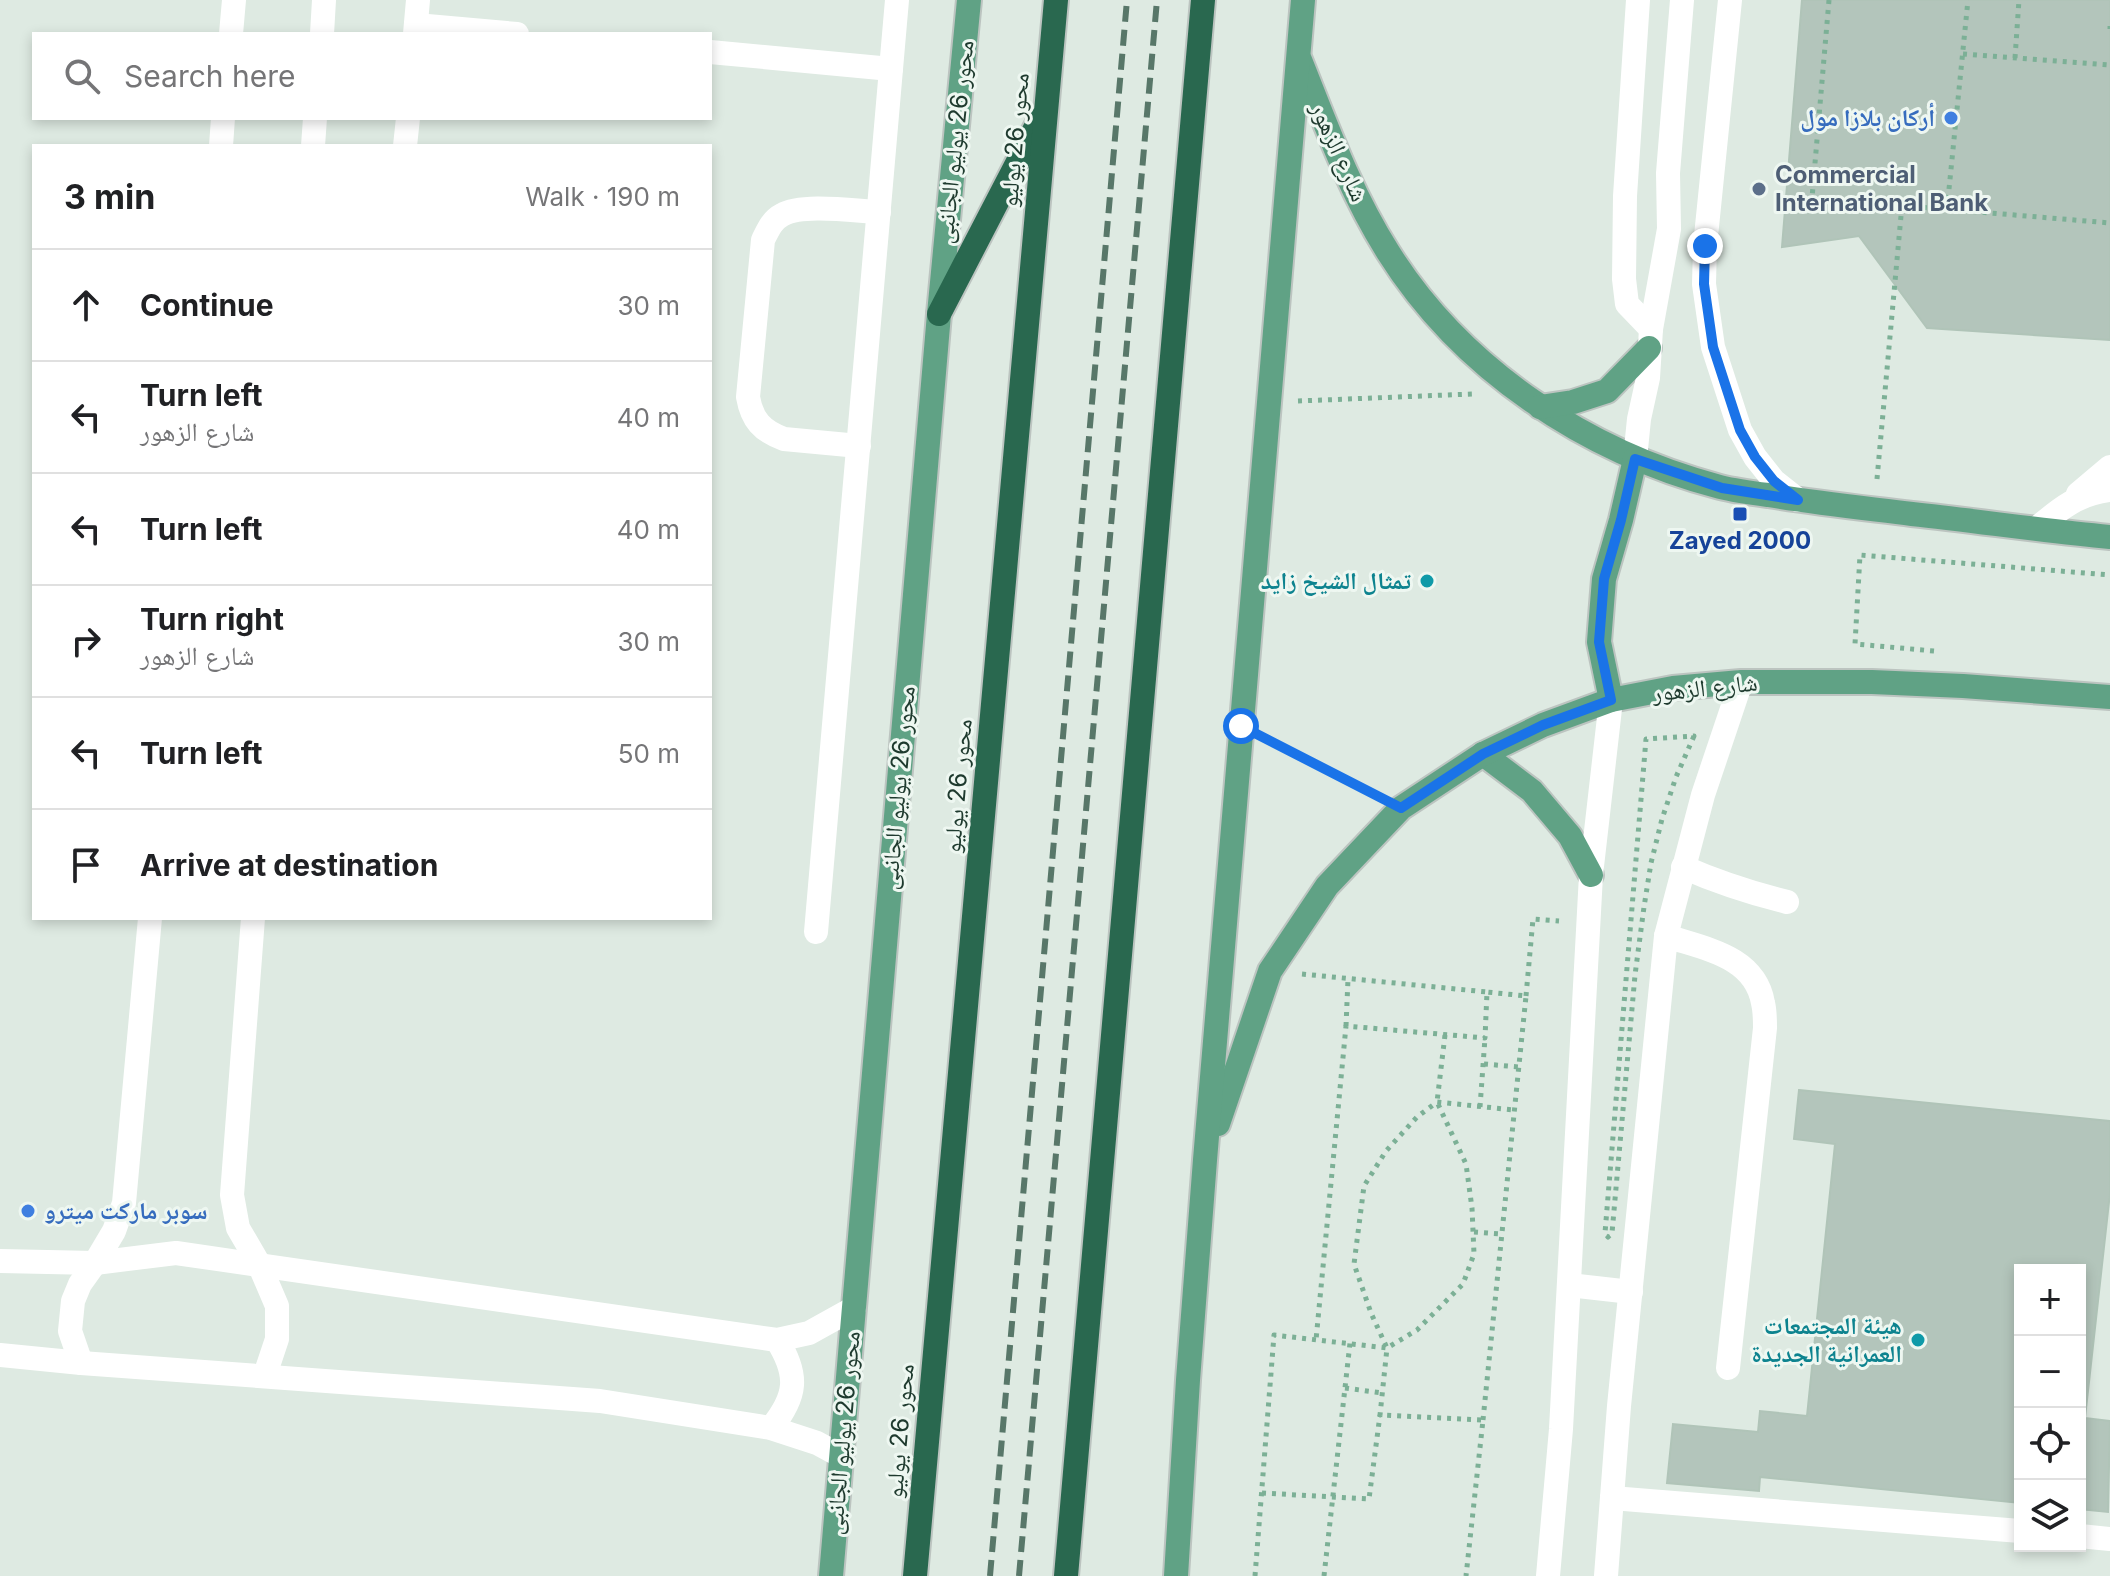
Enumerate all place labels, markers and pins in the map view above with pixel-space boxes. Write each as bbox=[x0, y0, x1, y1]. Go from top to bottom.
place label: أركان بلازا مول bbox=[1800, 102, 1935, 132]
marker: أركان بلازا مول bbox=[1942, 109, 1960, 127]
place label: Commercial International Bank bbox=[1775, 160, 1988, 217]
marker: Commercial International Bank bbox=[1750, 180, 1768, 198]
marker: Zayed 2000 bbox=[1731, 505, 1749, 523]
place label: Zayed 2000 bbox=[1669, 526, 1811, 555]
place label: تمثال الشيخ زايد bbox=[1261, 566, 1412, 596]
marker: تمثال الشيخ زايد bbox=[1418, 572, 1436, 590]
place label: سوبر ماركت ميترو bbox=[44, 1196, 208, 1225]
marker: سوبر ماركت ميترو bbox=[19, 1202, 37, 1220]
place label: هيئة المجتمعات العمرانية الجديدة bbox=[1751, 1311, 1902, 1368]
marker: هيئة المجتمعات العمرانية الجديدة bbox=[1909, 1331, 1927, 1349]

